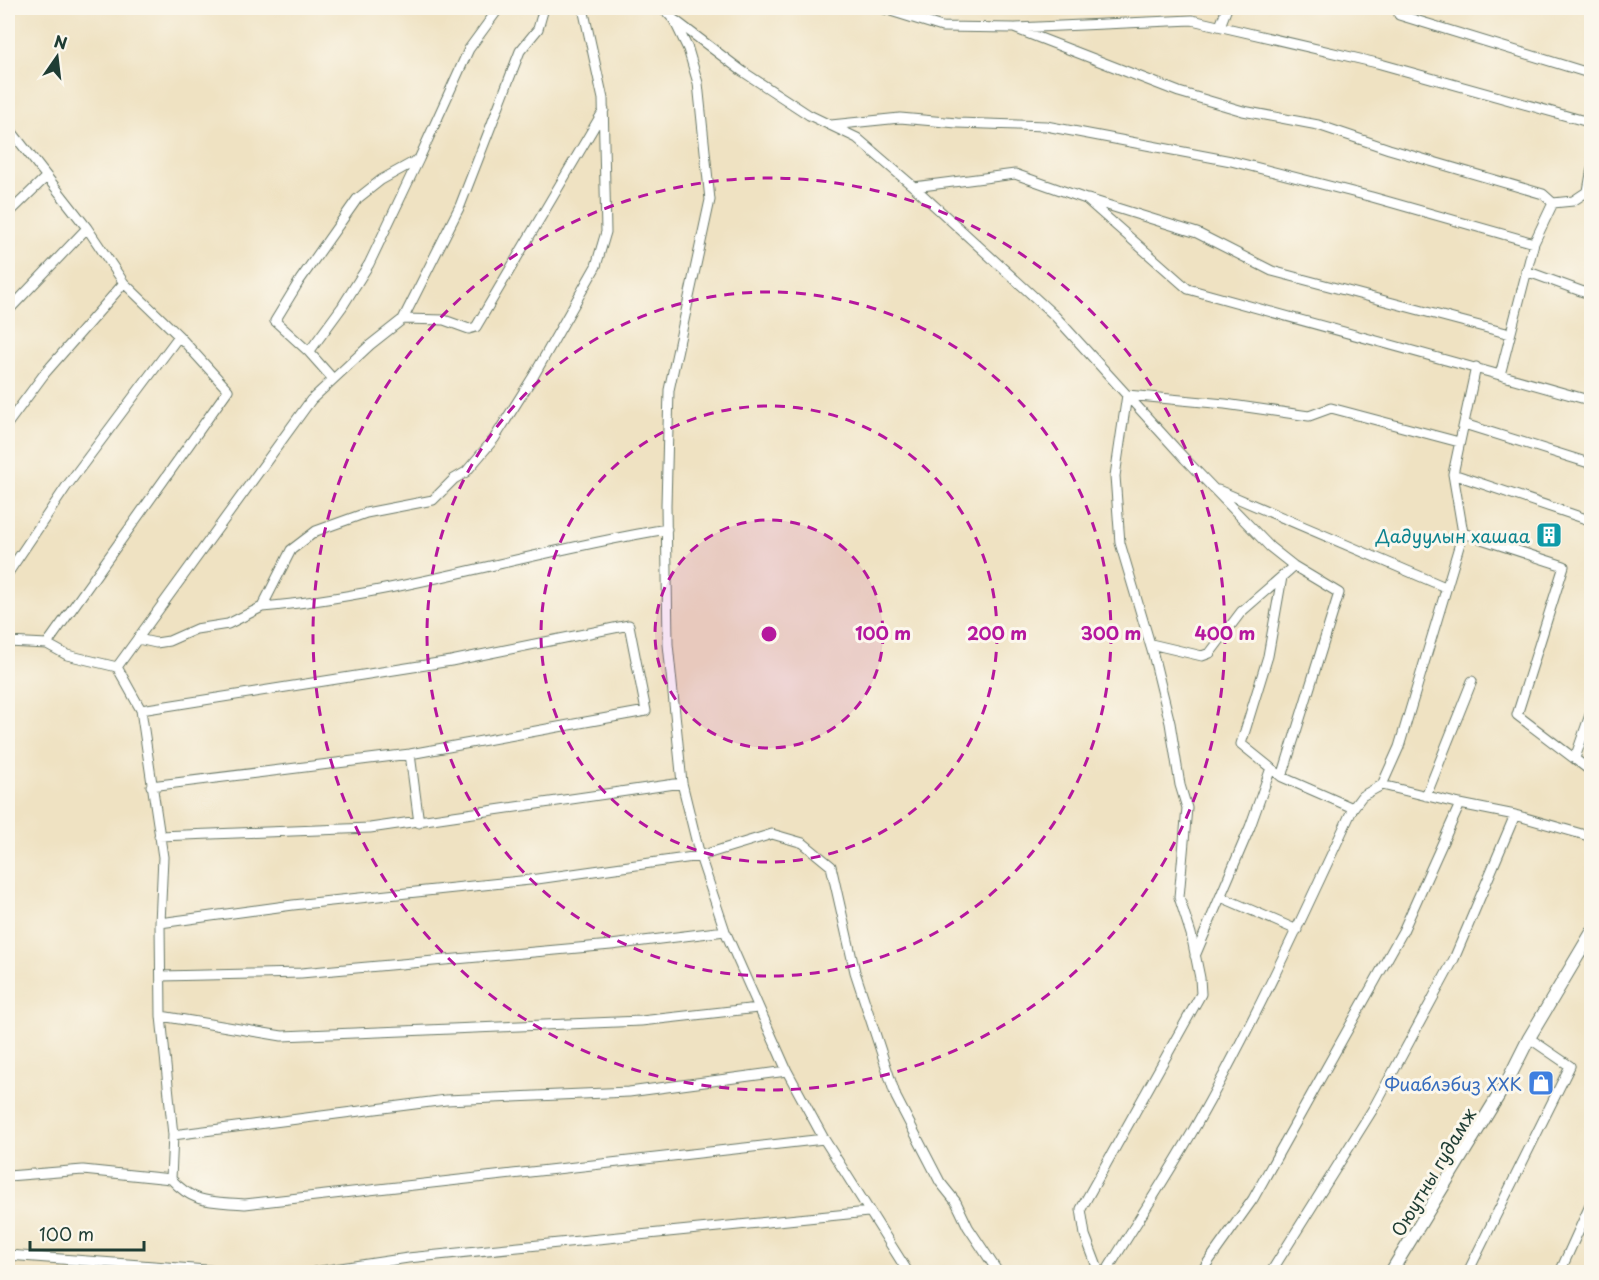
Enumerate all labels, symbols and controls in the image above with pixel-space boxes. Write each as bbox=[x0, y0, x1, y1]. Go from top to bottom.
north arrow bbox=[27, 27, 87, 87]
text: N bbox=[52, 28, 70, 55]
building icon: Дадуулын хашаа bbox=[1534, 520, 1564, 550]
place label: Дадуулын хашаа bbox=[1375, 522, 1531, 549]
text: 100 m bbox=[855, 619, 911, 646]
text: 200 m bbox=[967, 619, 1027, 646]
text: 300 m bbox=[1081, 619, 1141, 646]
text: 400 m bbox=[1195, 619, 1255, 646]
centre of rings bbox=[759, 624, 779, 644]
shop icon: Фиаблэбиз ХХК bbox=[1526, 1068, 1556, 1098]
place label: Фиаблэбиз ХХК bbox=[1384, 1070, 1522, 1097]
street label: Оюутны гудамж bbox=[1384, 1102, 1483, 1241]
scale bar bbox=[30, 1214, 144, 1252]
text: 100 m bbox=[39, 1220, 94, 1247]

